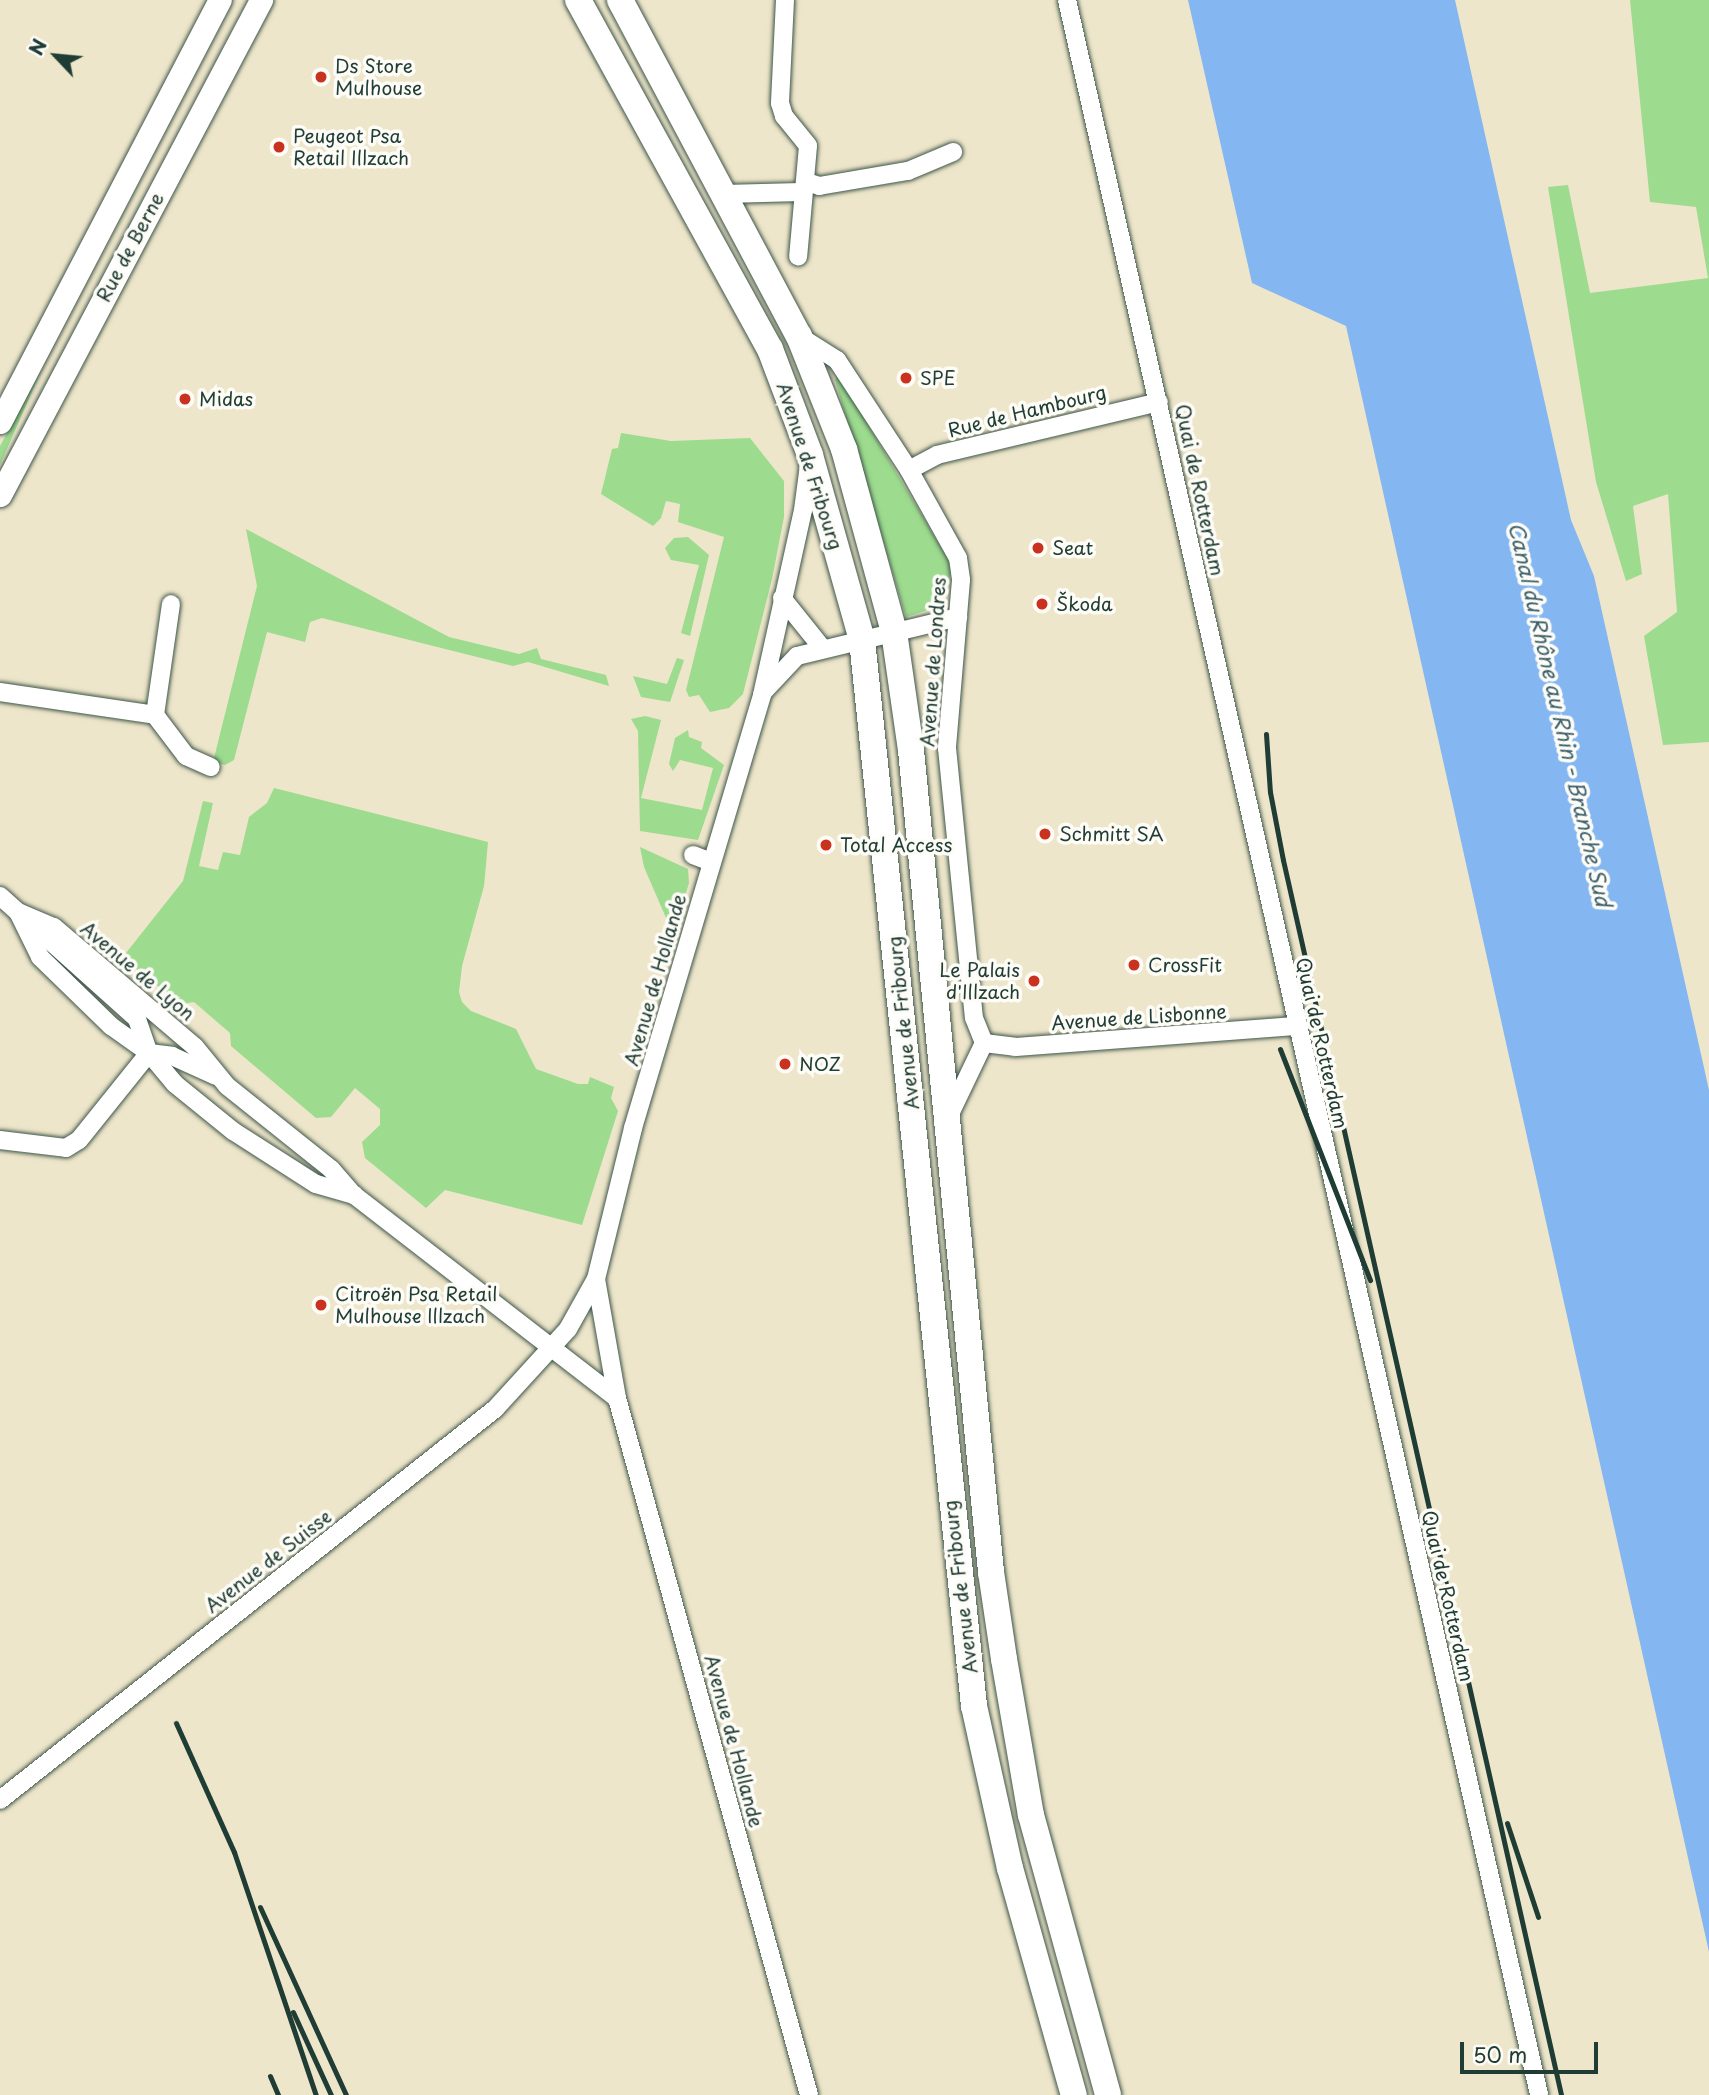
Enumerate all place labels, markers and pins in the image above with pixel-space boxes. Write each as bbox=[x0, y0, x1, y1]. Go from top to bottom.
place label: Ds Store Mulhouse bbox=[335, 55, 422, 99]
marker: Ds Store Mulhouse bbox=[313, 69, 329, 85]
place label: Peugeot Psa Retail Illzach bbox=[293, 125, 410, 169]
marker: Peugeot Psa Retail Illzach bbox=[271, 139, 287, 155]
place label: SPE bbox=[920, 367, 956, 389]
marker: SPE bbox=[898, 370, 914, 386]
place label: Midas bbox=[199, 388, 253, 410]
marker: Midas bbox=[177, 391, 193, 407]
place label: Seat bbox=[1052, 537, 1093, 559]
marker: Seat bbox=[1030, 540, 1046, 556]
place label: Škoda bbox=[1056, 593, 1113, 615]
marker: Škoda bbox=[1034, 596, 1050, 612]
place label: Schmitt SA bbox=[1059, 823, 1162, 845]
marker: Schmitt SA bbox=[1037, 826, 1053, 842]
place label: Total Access bbox=[840, 834, 953, 856]
marker: Total Access bbox=[818, 837, 834, 853]
place label: CrossFit bbox=[1148, 954, 1222, 976]
marker: CrossFit bbox=[1126, 957, 1142, 973]
place label: Le Palais d'Illzach bbox=[939, 959, 1020, 1003]
marker: Le Palais d'Illzach bbox=[1026, 973, 1042, 989]
place label: NOZ bbox=[799, 1053, 841, 1075]
marker: NOZ bbox=[777, 1056, 793, 1072]
place label: Citroën Psa Retail Mulhouse Illzach bbox=[335, 1283, 499, 1327]
marker: Citroën Psa Retail Mulhouse Illzach bbox=[313, 1297, 329, 1313]

